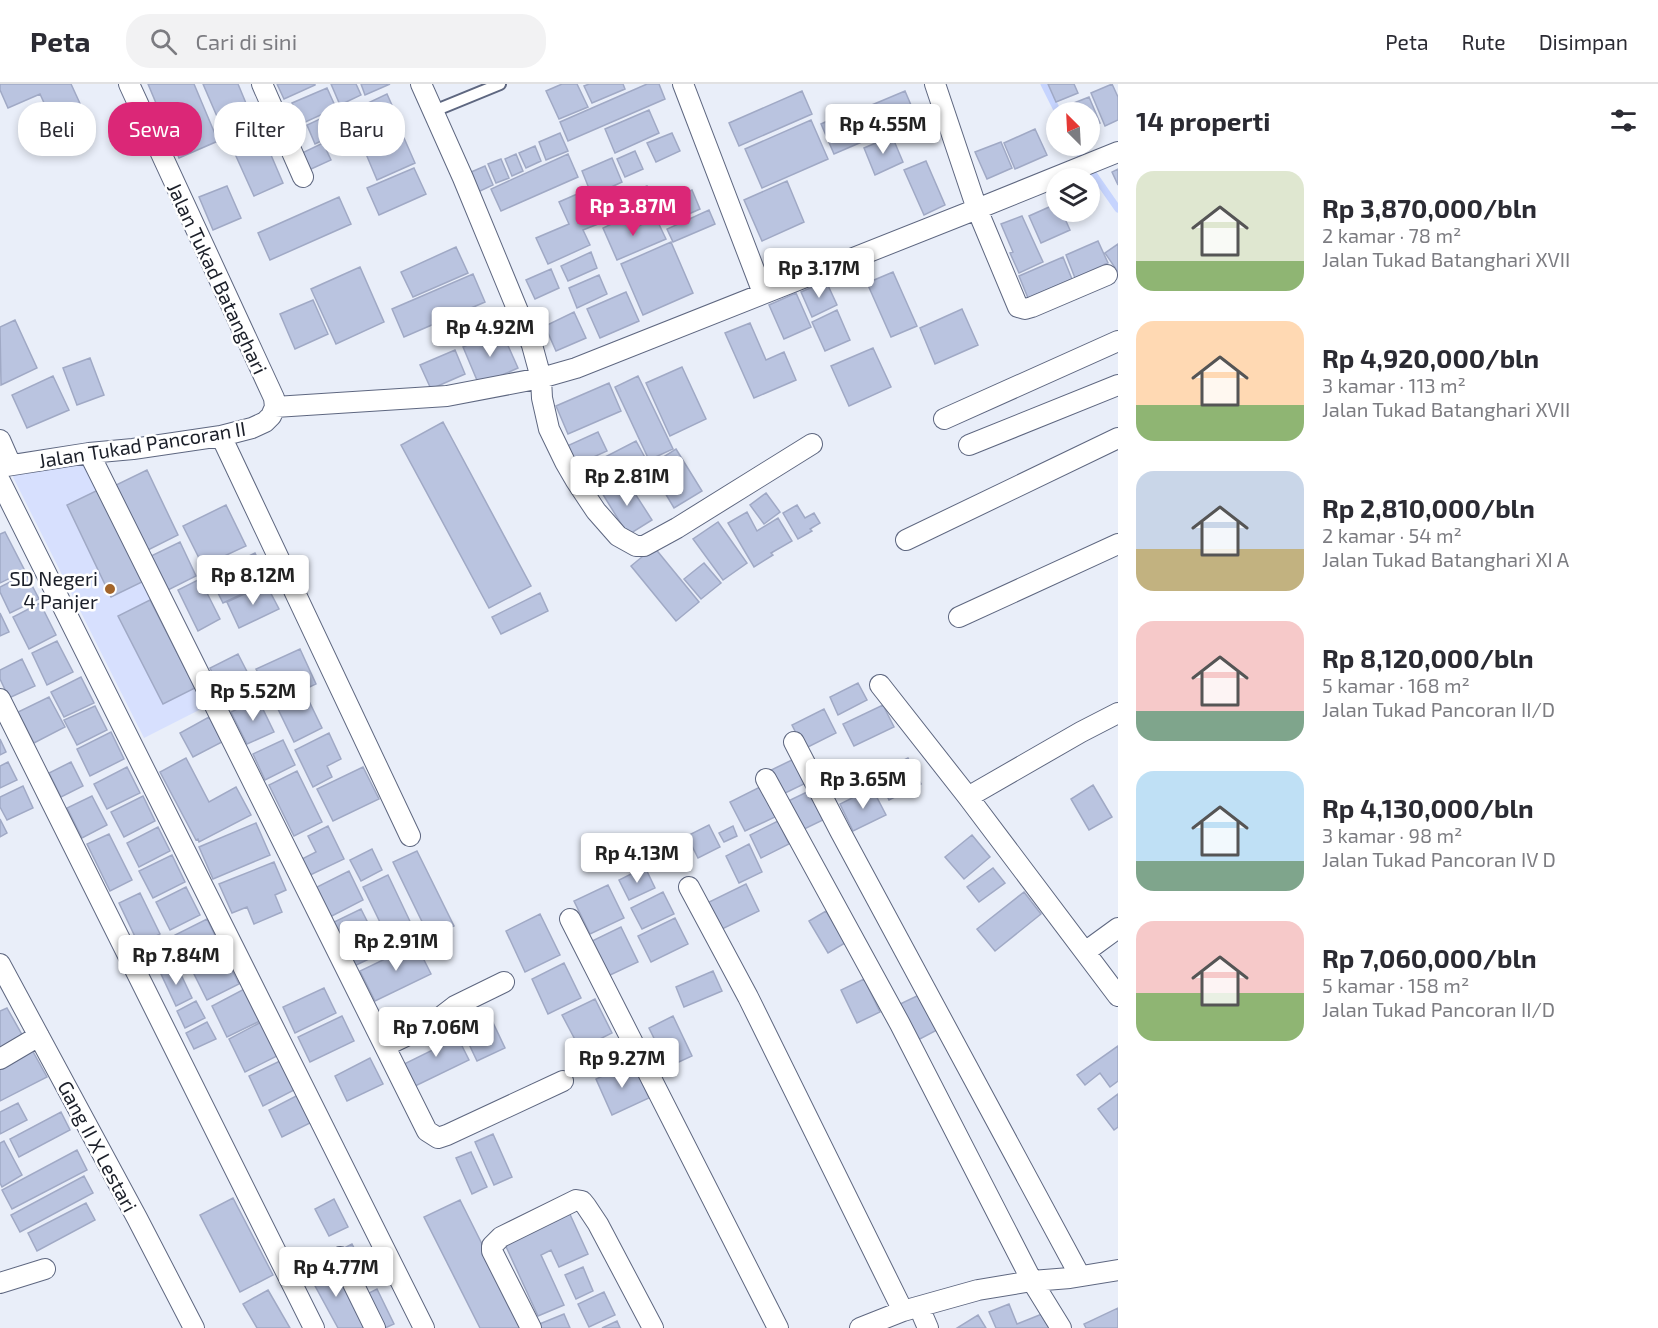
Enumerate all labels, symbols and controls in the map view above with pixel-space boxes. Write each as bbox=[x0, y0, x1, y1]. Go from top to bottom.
search box bbox=[126, 14, 546, 68]
text: Peta bbox=[30, 24, 90, 58]
icon: search bbox=[147, 25, 180, 58]
text: Cari di sini bbox=[195, 28, 297, 54]
text: Peta bbox=[1385, 29, 1428, 54]
text: Rute bbox=[1461, 29, 1506, 54]
text: Disimpan bbox=[1539, 29, 1628, 54]
chip: Beli bbox=[18, 102, 96, 156]
chip: Sewa bbox=[108, 102, 202, 156]
chip: Filter bbox=[214, 102, 306, 156]
chip: Baru bbox=[318, 102, 405, 156]
north arrow bbox=[1046, 102, 1100, 156]
map controls bbox=[1046, 102, 1100, 222]
pin: Rp 4.55M bbox=[821, 104, 945, 155]
icon: filters bbox=[1607, 104, 1640, 137]
text: 14 properti bbox=[1136, 105, 1270, 136]
text: Rp 4.55M bbox=[839, 111, 927, 135]
button: layers bbox=[1046, 168, 1100, 222]
street label: Jalan Tukad Batanghari bbox=[163, 178, 273, 378]
pin: Rp 3.87M bbox=[571, 186, 695, 237]
text: Rp 3,870,000/bln bbox=[1322, 192, 1537, 223]
text: Rp 3.87M bbox=[590, 193, 676, 217]
icon: home bbox=[1184, 195, 1256, 267]
text: 2 kamar · 78 m² bbox=[1322, 223, 1461, 247]
text: Jalan Tukad Batanghari XVII bbox=[1322, 247, 1570, 271]
pin: Rp 3.17M bbox=[757, 248, 881, 299]
text: Rp 3.17M bbox=[778, 255, 860, 279]
pin: Rp 4.92M bbox=[428, 307, 552, 358]
text: Rp 4.92M bbox=[446, 314, 534, 338]
text: Rp 4,920,000/bln bbox=[1322, 342, 1539, 373]
icon: home bbox=[1184, 345, 1256, 417]
text: 3 kamar · 113 m² bbox=[1322, 373, 1466, 397]
text: Jalan Tukad Batanghari XVII bbox=[1322, 397, 1570, 421]
street label: Jalan Tukad Pancoran II bbox=[37, 416, 247, 472]
pin: Rp 2.81M bbox=[565, 456, 689, 507]
text: Rp 2.81M bbox=[584, 463, 670, 487]
text: Rp 2,810,000/bln bbox=[1322, 492, 1535, 523]
icon: home bbox=[1184, 495, 1256, 567]
text: 2 kamar · 54 m² bbox=[1322, 523, 1462, 547]
text: Jalan Tukad Batanghari XI A bbox=[1322, 547, 1569, 571]
pin: Rp 8.12M bbox=[191, 555, 315, 606]
text: Rp 8.12M bbox=[211, 562, 295, 586]
place label: SD Negeri 4 Panjer bbox=[9, 566, 98, 613]
marker: SD Negeri 4 Panjer bbox=[103, 582, 117, 596]
text: Rp 8,120,000/bln bbox=[1322, 642, 1534, 673]
icon: home bbox=[1184, 645, 1256, 717]
pin: Rp 5.52M bbox=[191, 671, 315, 722]
text: 5 kamar · 168 m² bbox=[1322, 673, 1470, 697]
text: Rp 5.52M bbox=[210, 678, 296, 702]
text: Jalan Tukad Pancoran II/D bbox=[1322, 697, 1555, 721]
pin: Rp 3.65M bbox=[801, 759, 925, 810]
text: Rp 3.65M bbox=[820, 766, 906, 790]
text: Rp 4,130,000/bln bbox=[1322, 792, 1534, 823]
icon: home bbox=[1184, 795, 1256, 867]
text: 3 kamar · 98 m² bbox=[1322, 823, 1462, 847]
pin: Rp 4.13M bbox=[575, 833, 699, 884]
text: Rp 4.13M bbox=[595, 840, 679, 864]
text: Jalan Tukad Pancoran IV D bbox=[1322, 847, 1556, 871]
pin: Rp 2.91M bbox=[334, 921, 458, 972]
text: Rp 2.91M bbox=[354, 928, 438, 952]
pin: Rp 7.84M bbox=[114, 935, 238, 986]
text: Rp 7.84M bbox=[132, 942, 220, 966]
text: Rp 7,060,000/bln bbox=[1322, 942, 1537, 973]
icon: home bbox=[1184, 945, 1256, 1017]
text: 5 kamar · 158 m² bbox=[1322, 973, 1469, 997]
text: Jalan Tukad Pancoran II/D bbox=[1322, 997, 1555, 1021]
pin: Rp 7.06M bbox=[374, 1007, 498, 1058]
text: Rp 7.06M bbox=[393, 1014, 479, 1038]
pin: Rp 9.27M bbox=[560, 1038, 684, 1089]
text: Rp 9.27M bbox=[579, 1045, 665, 1069]
street label: Gang II X Lestari bbox=[53, 1076, 143, 1216]
pin: Rp 4.77M bbox=[274, 1247, 398, 1298]
text: Rp 4.77M bbox=[293, 1254, 379, 1278]

